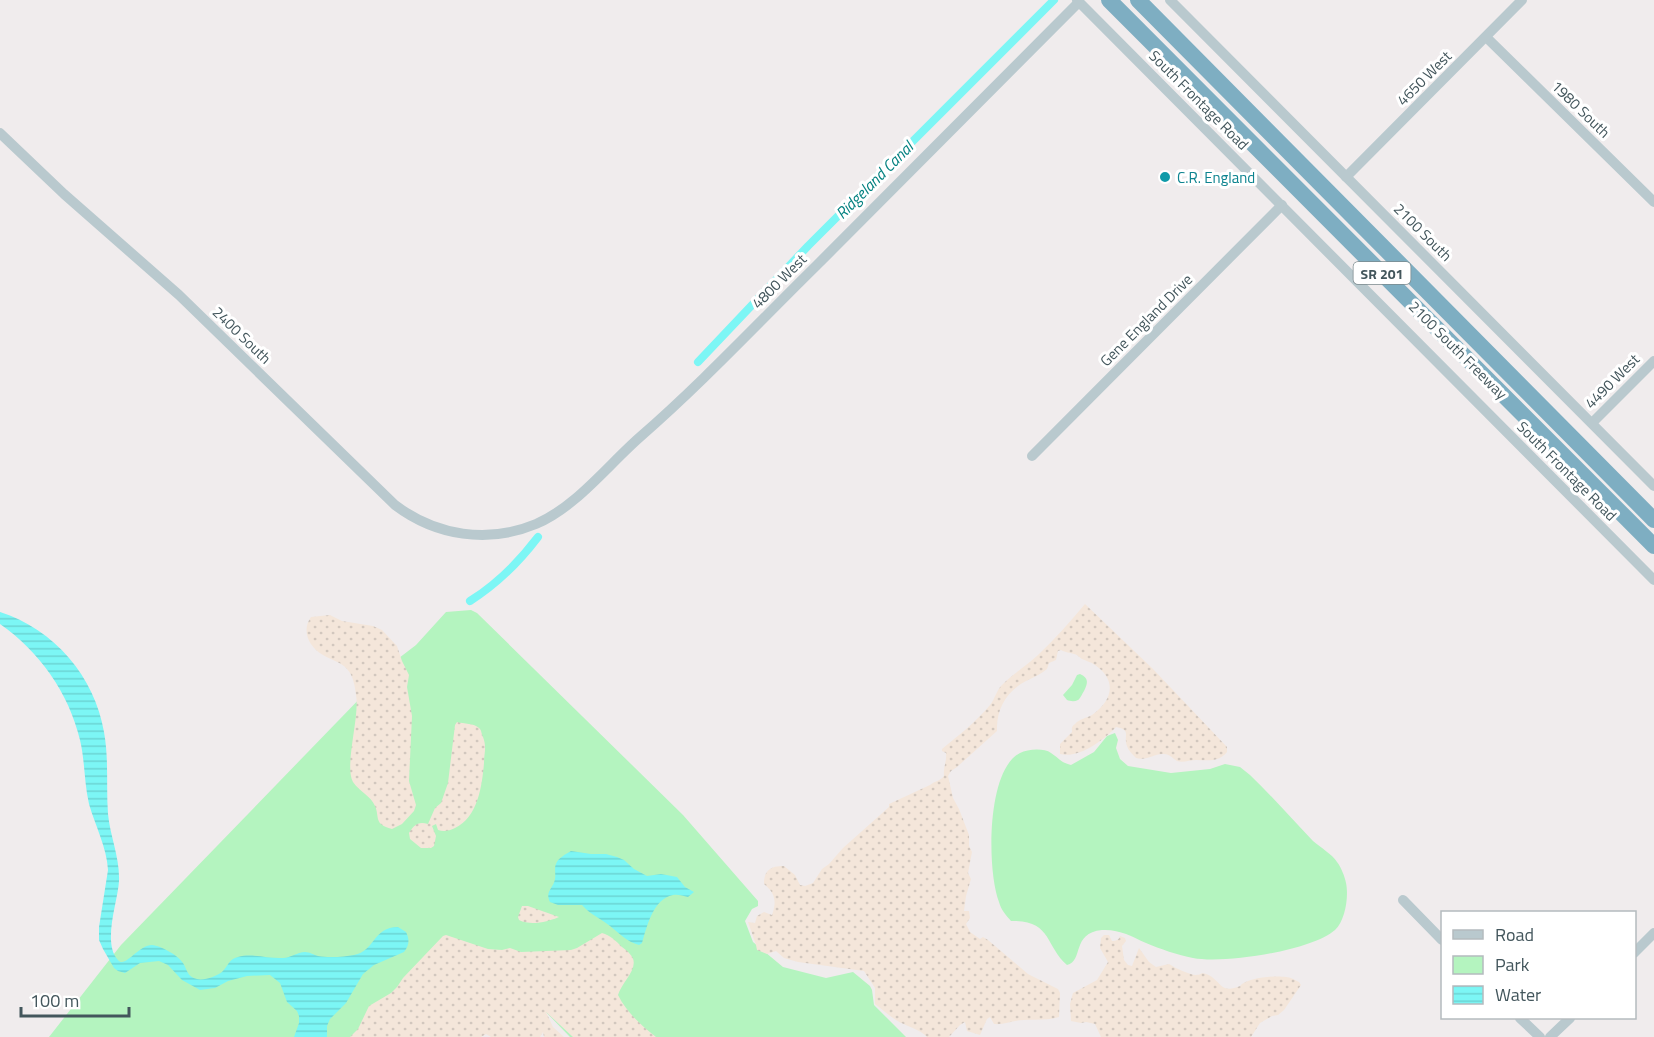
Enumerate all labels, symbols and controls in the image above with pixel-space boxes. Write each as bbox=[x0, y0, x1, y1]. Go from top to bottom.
street label: South Frontage Road bbox=[1144, 45, 1254, 155]
street label: 4650 West bbox=[1391, 45, 1457, 111]
street label: 1980 South bbox=[1546, 75, 1616, 143]
water label: Ridgeland Canal bbox=[830, 135, 919, 224]
place label: C.R. England bbox=[1177, 166, 1255, 189]
marker: C.R. England bbox=[1158, 170, 1172, 184]
street label: 2100 South bbox=[1389, 198, 1457, 266]
street label: 4800 West bbox=[746, 248, 812, 314]
road number: SR 201 bbox=[1354, 262, 1410, 284]
street label: Gene England Drive bbox=[1094, 268, 1198, 372]
street label: 2100 South Freeway bbox=[1403, 295, 1513, 405]
street label: 2400 South bbox=[207, 301, 277, 369]
street label: 4490 West bbox=[1579, 348, 1645, 414]
street label: South Frontage Road bbox=[1512, 416, 1622, 526]
legend bbox=[1441, 911, 1636, 1019]
text: Road bbox=[1495, 921, 1534, 948]
text: Park bbox=[1495, 951, 1530, 978]
scale bar bbox=[21, 980, 129, 1018]
text: Water bbox=[1495, 981, 1541, 1008]
text: 100 m bbox=[30, 987, 79, 1014]

